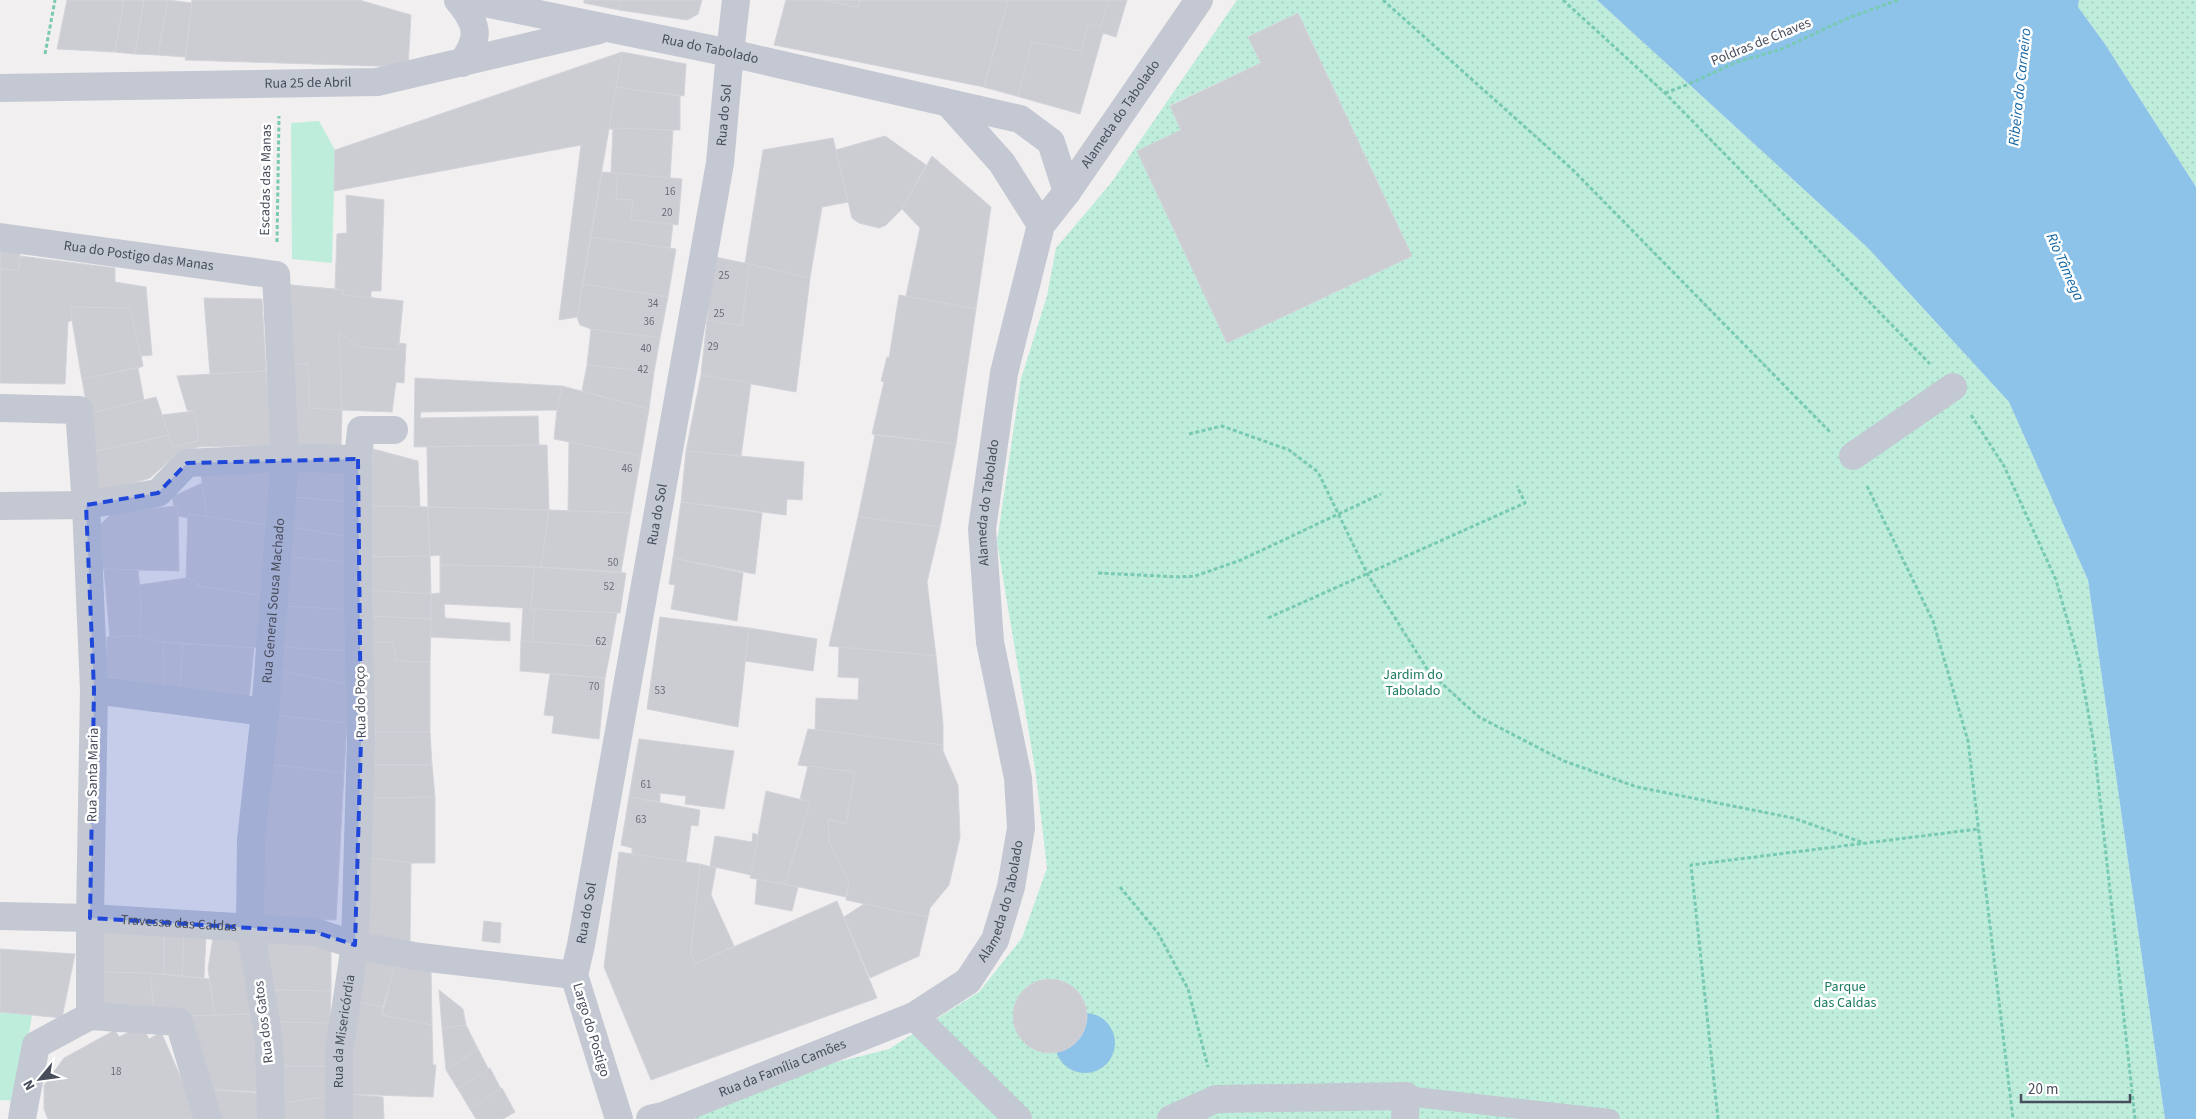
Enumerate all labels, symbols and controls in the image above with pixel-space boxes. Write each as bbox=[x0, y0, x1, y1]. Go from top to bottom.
street label: Poldras de Chaves bbox=[1708, 13, 1814, 71]
water label: Ribeira do Carneiro bbox=[2003, 27, 2037, 147]
street label: Rua do Tabolado bbox=[660, 29, 760, 69]
street label: Alameda do Tabolado bbox=[1076, 56, 1165, 172]
street label: Rua 25 de Abril bbox=[264, 72, 352, 94]
street label: Rua do Sol bbox=[712, 83, 737, 147]
street label: Escadas das Manas bbox=[255, 124, 277, 236]
house number: 16 bbox=[665, 184, 676, 199]
house number: 20 bbox=[662, 205, 672, 220]
water label: Rio Tâmega bbox=[2041, 230, 2089, 304]
street label: Rua do Postigo das Manas bbox=[62, 236, 215, 276]
house number: 25 bbox=[719, 268, 729, 283]
house number: 34 bbox=[648, 296, 659, 311]
house number: 25 bbox=[714, 306, 724, 321]
house number: 36 bbox=[644, 314, 655, 329]
house number: 29 bbox=[708, 339, 718, 354]
house number: 40 bbox=[641, 341, 651, 356]
house number: 42 bbox=[638, 362, 648, 377]
street label: Alameda do Tabolado bbox=[972, 438, 1005, 567]
house number: 46 bbox=[622, 461, 633, 476]
street label: Rua do Sol bbox=[642, 482, 673, 547]
street label: Rua General Sousa Machado bbox=[257, 517, 290, 684]
house number: 50 bbox=[608, 555, 618, 570]
house number: 52 bbox=[604, 579, 614, 594]
house number: 62 bbox=[596, 634, 606, 649]
park label: Jardim do Tabolado bbox=[1383, 665, 1443, 701]
street label: Rua do Poço bbox=[350, 666, 372, 738]
house number: 70 bbox=[589, 679, 599, 694]
house number: 53 bbox=[655, 683, 665, 698]
street label: Rua Santa Maria bbox=[82, 728, 104, 822]
house number: 61 bbox=[641, 777, 651, 792]
house number: 63 bbox=[636, 812, 646, 827]
street label: Alameda do Tabolado bbox=[973, 839, 1029, 966]
street label: Rua do Sol bbox=[571, 880, 602, 946]
street label: Travessa das Caldas bbox=[120, 910, 238, 937]
street label: Rua da Misericórdia bbox=[329, 973, 360, 1088]
park label: Parque das Caldas bbox=[1814, 977, 1877, 1013]
street label: Rua dos Gatos bbox=[249, 980, 279, 1064]
street label: Largo do Postigo bbox=[567, 981, 615, 1079]
street label: Rua da Família Camões bbox=[716, 1034, 849, 1103]
north arrow bbox=[15, 1054, 65, 1104]
house number: 18 bbox=[111, 1064, 122, 1079]
scale bar bbox=[2021, 1072, 2130, 1104]
text: N bbox=[19, 1076, 41, 1094]
text: 20 m bbox=[2028, 1079, 2058, 1100]

